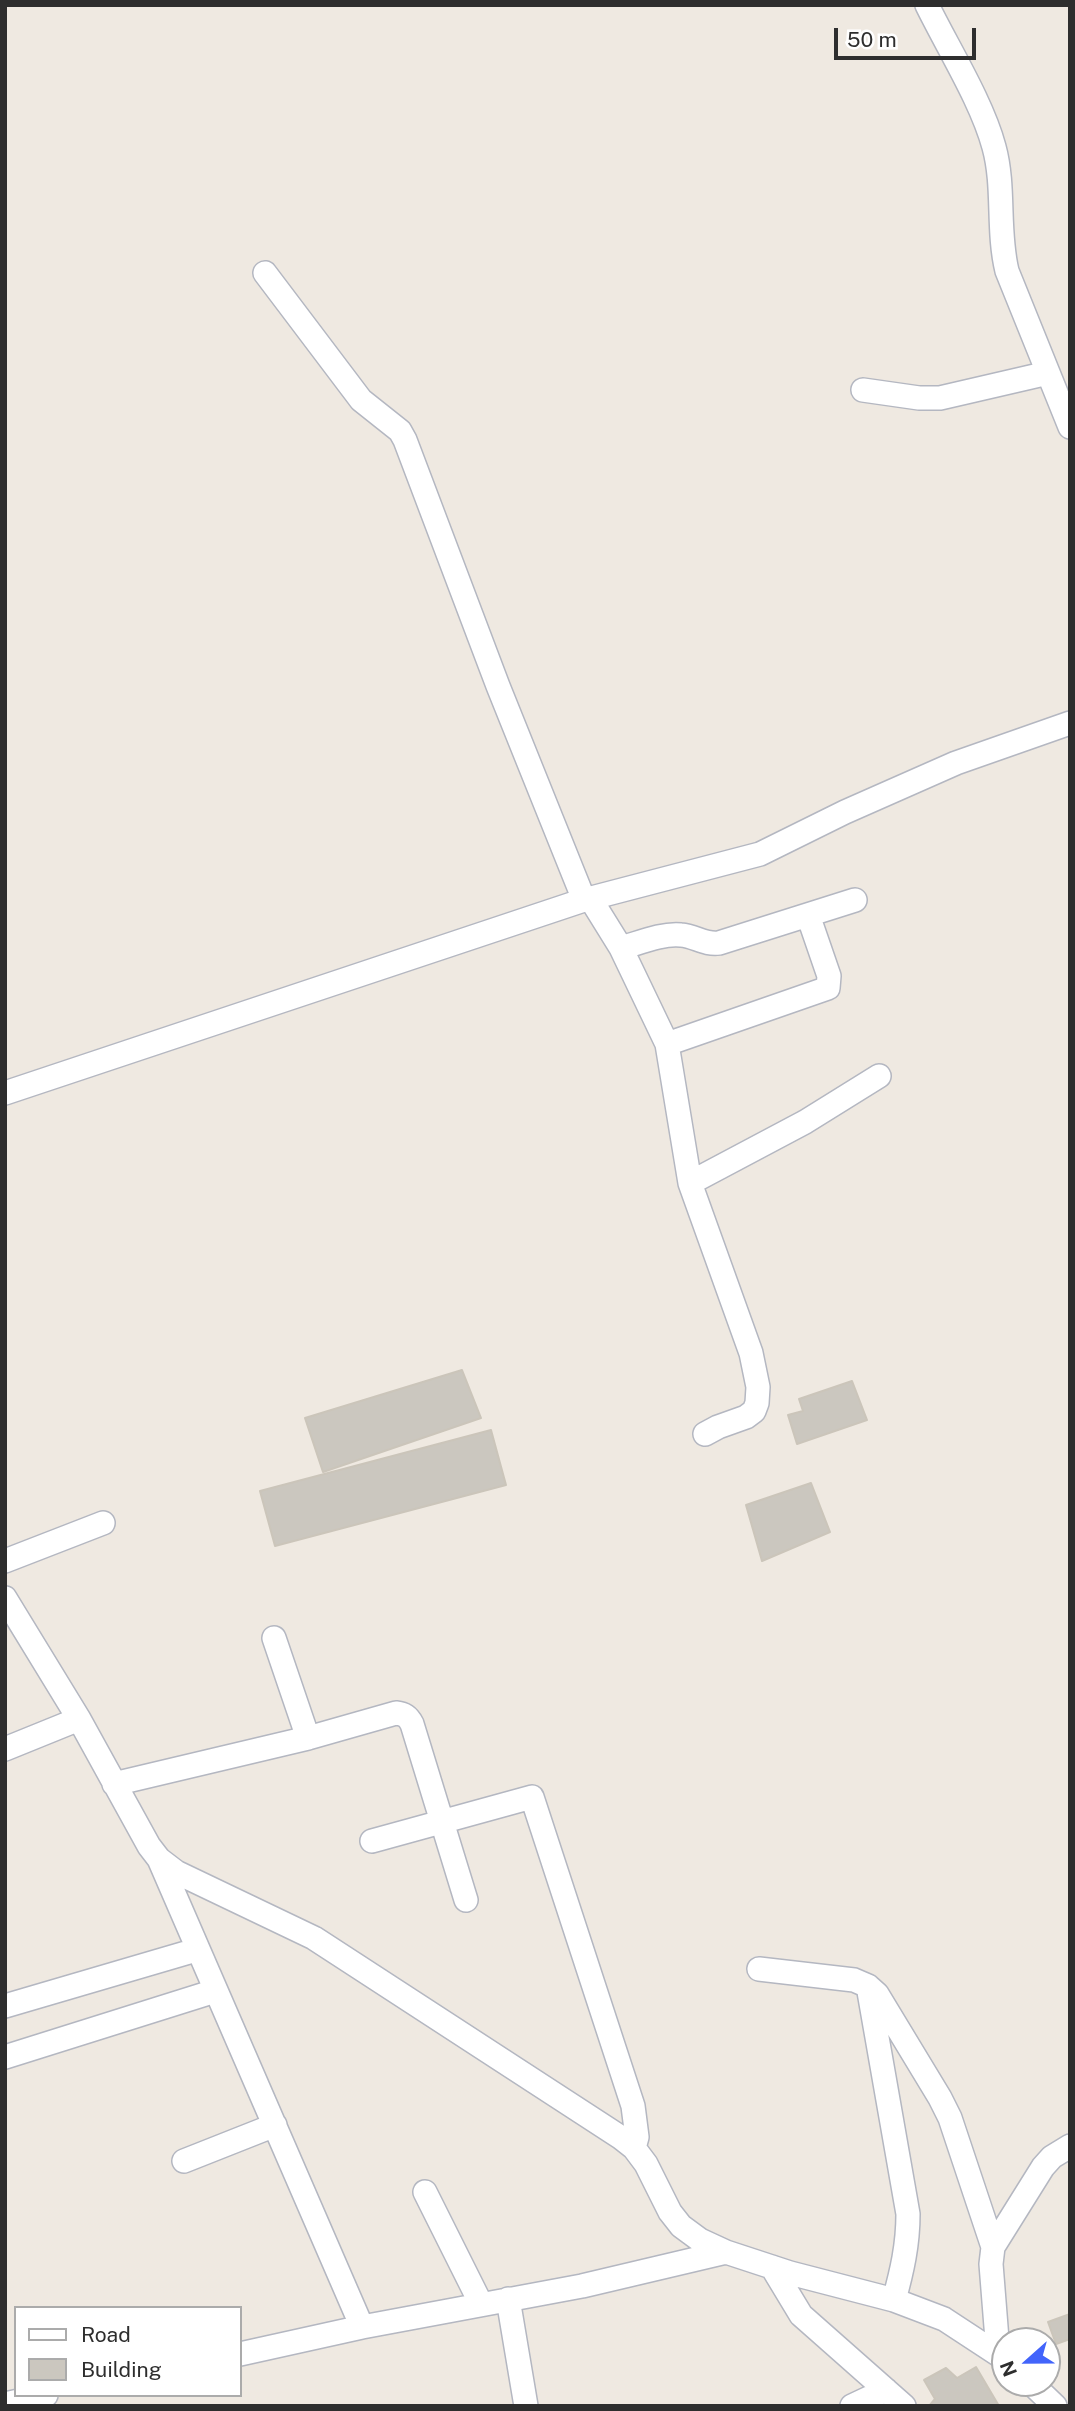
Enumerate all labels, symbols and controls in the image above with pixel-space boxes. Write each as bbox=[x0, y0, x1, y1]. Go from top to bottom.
scale bar bbox=[837, 14, 979, 58]
text: 50 m bbox=[847, 27, 897, 52]
legend bbox=[14, 2306, 242, 2397]
text: Road bbox=[81, 2322, 131, 2347]
north arrow bbox=[991, 2327, 1061, 2397]
text: Building bbox=[81, 2357, 162, 2382]
text: N bbox=[995, 2358, 1021, 2380]

